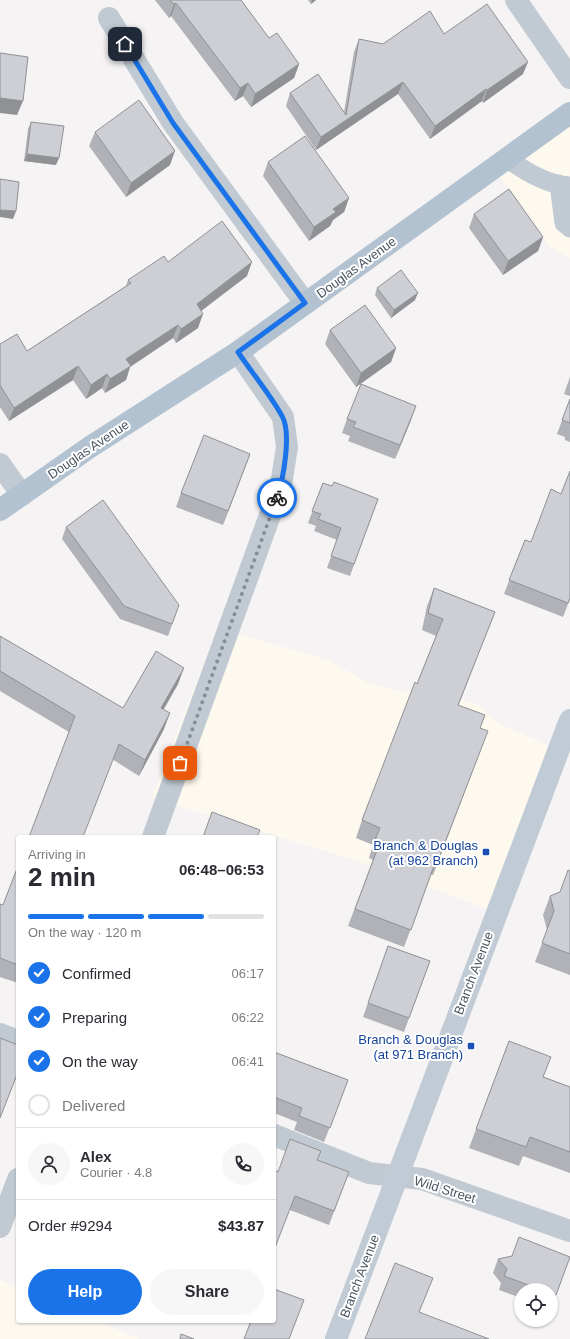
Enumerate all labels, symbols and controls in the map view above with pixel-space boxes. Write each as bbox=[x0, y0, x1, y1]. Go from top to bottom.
pin bbox=[108, 27, 142, 61]
icon: home bbox=[114, 33, 136, 55]
street label: Douglas Avenue bbox=[314, 234, 399, 301]
street label: Douglas Avenue bbox=[45, 417, 132, 482]
courier bbox=[257, 478, 297, 518]
icon: bike bbox=[266, 487, 288, 509]
pin bbox=[163, 746, 197, 780]
icon: bag bbox=[169, 752, 191, 774]
place label: Branch & Douglas (at 962 Branch) bbox=[373, 838, 478, 868]
text: Arriving in bbox=[28, 847, 86, 862]
marker: Branch & Douglas (at 962 Branch) bbox=[481, 847, 491, 857]
text: 06:48–06:53 bbox=[179, 861, 264, 878]
text: 2 min bbox=[28, 862, 96, 892]
text: On the way · 120 m bbox=[28, 925, 141, 940]
street label: Branch Avenue bbox=[451, 929, 496, 1017]
icon: check bbox=[28, 962, 50, 984]
text: Confirmed bbox=[62, 965, 131, 982]
text: 06:17 bbox=[231, 966, 264, 981]
icon: check bbox=[28, 1006, 50, 1028]
text: Preparing bbox=[62, 1009, 127, 1026]
text: 06:22 bbox=[231, 1010, 264, 1025]
place label: Branch & Douglas (at 971 Branch) bbox=[358, 1032, 463, 1062]
marker: Branch & Douglas (at 971 Branch) bbox=[466, 1041, 476, 1051]
icon: check bbox=[28, 1050, 50, 1072]
text: On the way bbox=[62, 1053, 138, 1070]
text: 06:41 bbox=[231, 1054, 264, 1069]
text: Delivered bbox=[62, 1097, 125, 1114]
button: person bbox=[28, 1143, 70, 1185]
button: phone bbox=[222, 1143, 264, 1185]
text: Alex bbox=[80, 1148, 112, 1165]
text: Courier · 4.8 bbox=[80, 1165, 152, 1180]
street label: Wild Street bbox=[412, 1173, 478, 1206]
text: Order #9294 bbox=[28, 1217, 112, 1234]
text: $43.87 bbox=[218, 1217, 264, 1234]
street label: Branch Avenue bbox=[337, 1232, 382, 1320]
button: Help bbox=[28, 1269, 142, 1315]
button: Share bbox=[150, 1269, 264, 1315]
map controls bbox=[514, 1283, 558, 1327]
button: locate bbox=[514, 1283, 558, 1327]

